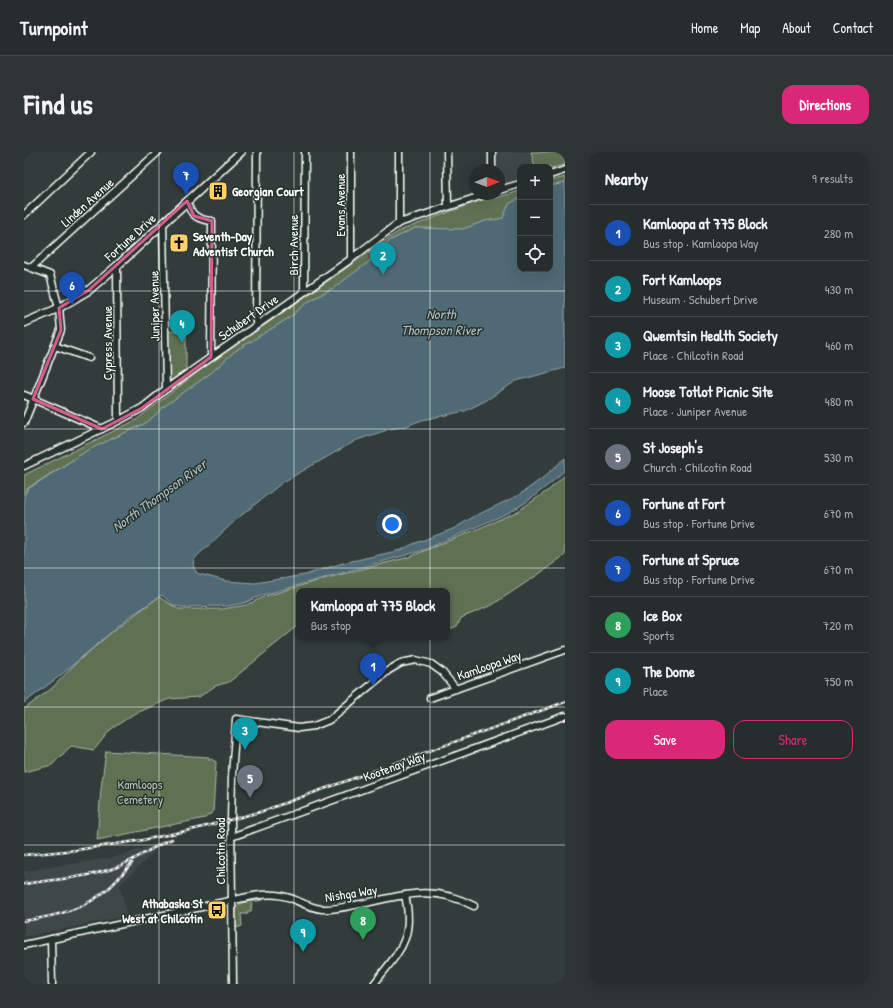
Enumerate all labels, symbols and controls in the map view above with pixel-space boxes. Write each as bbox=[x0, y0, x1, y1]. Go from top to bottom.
text: Turnpoint bbox=[20, 15, 88, 41]
text: Home bbox=[691, 18, 718, 37]
text: Map bbox=[740, 18, 760, 37]
text: About bbox=[782, 18, 811, 37]
text: Contact bbox=[833, 18, 873, 37]
text: Find us bbox=[24, 85, 93, 123]
button: Directions bbox=[782, 85, 869, 124]
pin: 7 bbox=[173, 162, 199, 195]
north arrow bbox=[469, 164, 505, 200]
map controls bbox=[517, 164, 553, 272]
button: + bbox=[517, 164, 553, 200]
text: Nearby bbox=[605, 167, 648, 190]
text: 9 results bbox=[812, 169, 853, 187]
street label: Linden Avenue bbox=[57, 173, 117, 231]
street label: Evans Avenue bbox=[331, 174, 349, 236]
building icon: Georgian Court bbox=[207, 180, 229, 202]
place label: Georgian Court bbox=[232, 182, 304, 201]
button: − bbox=[517, 200, 553, 236]
street label: Fortune Drive bbox=[100, 209, 160, 266]
text: Kamloopa at 775 Block bbox=[643, 213, 768, 234]
street label: Birch Avenue bbox=[284, 215, 302, 275]
text: 1 bbox=[616, 224, 620, 242]
text: 280 m bbox=[824, 224, 853, 242]
place label: Seventh-Day Adventist Church bbox=[193, 227, 274, 260]
church icon: Seventh-Day Adventist Church bbox=[168, 232, 190, 254]
text: Bus stop · Kamloopa Way bbox=[643, 234, 759, 252]
button: locate bbox=[517, 236, 553, 272]
pin: 2 bbox=[370, 242, 396, 275]
text: Fort Kamloops bbox=[643, 269, 721, 290]
street label: Juniper Avenue bbox=[144, 271, 164, 341]
pin: 6 bbox=[59, 272, 85, 305]
text: 2 bbox=[615, 280, 621, 298]
text: 430 m bbox=[825, 280, 853, 298]
street label: Schubert Drive bbox=[215, 290, 281, 344]
text: Museum · Schubert Drive bbox=[643, 290, 758, 308]
water label: North Thompson River bbox=[401, 304, 483, 340]
street label: Cypress Avenue bbox=[98, 306, 116, 380]
pin: 4 bbox=[169, 310, 195, 343]
text: Qwemtsin Health Society bbox=[643, 325, 778, 346]
text: 3 bbox=[615, 336, 621, 354]
text: 460 m bbox=[825, 336, 853, 354]
text: Place · Chilcotin Road bbox=[643, 346, 743, 364]
text: Moose Totlot Picnic Site bbox=[643, 381, 773, 402]
text: 4 bbox=[616, 392, 620, 410]
text: 480 m bbox=[825, 392, 853, 410]
text: Place · Juniper Avenue bbox=[643, 402, 747, 420]
text: St Joseph's bbox=[643, 437, 703, 458]
text: 5 bbox=[615, 448, 621, 466]
text: 530 m bbox=[824, 448, 853, 466]
water label: North Thompson River bbox=[108, 453, 212, 537]
text: Church · Chilcotin Road bbox=[643, 458, 752, 476]
text: Fortune at Fort bbox=[643, 493, 725, 514]
text: 6 bbox=[615, 504, 621, 522]
text: 670 m bbox=[824, 504, 853, 522]
your location bbox=[382, 514, 402, 534]
text: Bus stop · Fortune Drive bbox=[643, 514, 755, 532]
text: Fortune at Spruce bbox=[643, 549, 739, 570]
text: 7 bbox=[615, 560, 621, 578]
text: 670 m bbox=[824, 560, 853, 578]
text: Bus stop · Fortune Drive bbox=[643, 570, 755, 588]
popup bbox=[296, 588, 450, 640]
text: Kamloopa at 775 Block bbox=[311, 595, 435, 616]
text: Ice Box bbox=[643, 605, 682, 626]
text: Bus stop bbox=[311, 616, 351, 634]
text: 8 bbox=[615, 616, 621, 634]
text: 720 m bbox=[823, 616, 853, 634]
text: Sports bbox=[643, 626, 674, 644]
street label: Kamloopa Way bbox=[454, 645, 524, 684]
pin: 1 bbox=[360, 653, 386, 686]
text: The Dome bbox=[643, 661, 695, 682]
text: 9 bbox=[616, 672, 620, 690]
text: 750 m bbox=[823, 672, 853, 690]
text: Place bbox=[643, 682, 668, 700]
pin: 3 bbox=[232, 717, 258, 750]
button: Save bbox=[605, 720, 725, 759]
button: Share bbox=[733, 720, 853, 759]
street label: Kootenay Way bbox=[360, 746, 428, 786]
pin: 5 bbox=[237, 765, 263, 798]
park label: Kamloops Cemetery bbox=[117, 775, 164, 808]
street label: Chilcotin Road bbox=[211, 818, 229, 884]
street label: Nishga Way bbox=[324, 880, 379, 906]
place label: Athabaska St West at Chilcotin bbox=[122, 894, 204, 927]
bus stop icon: Athabaska St West at Chilcotin bbox=[206, 899, 228, 921]
pin: 8 bbox=[350, 907, 376, 940]
pin: 9 bbox=[290, 919, 316, 952]

